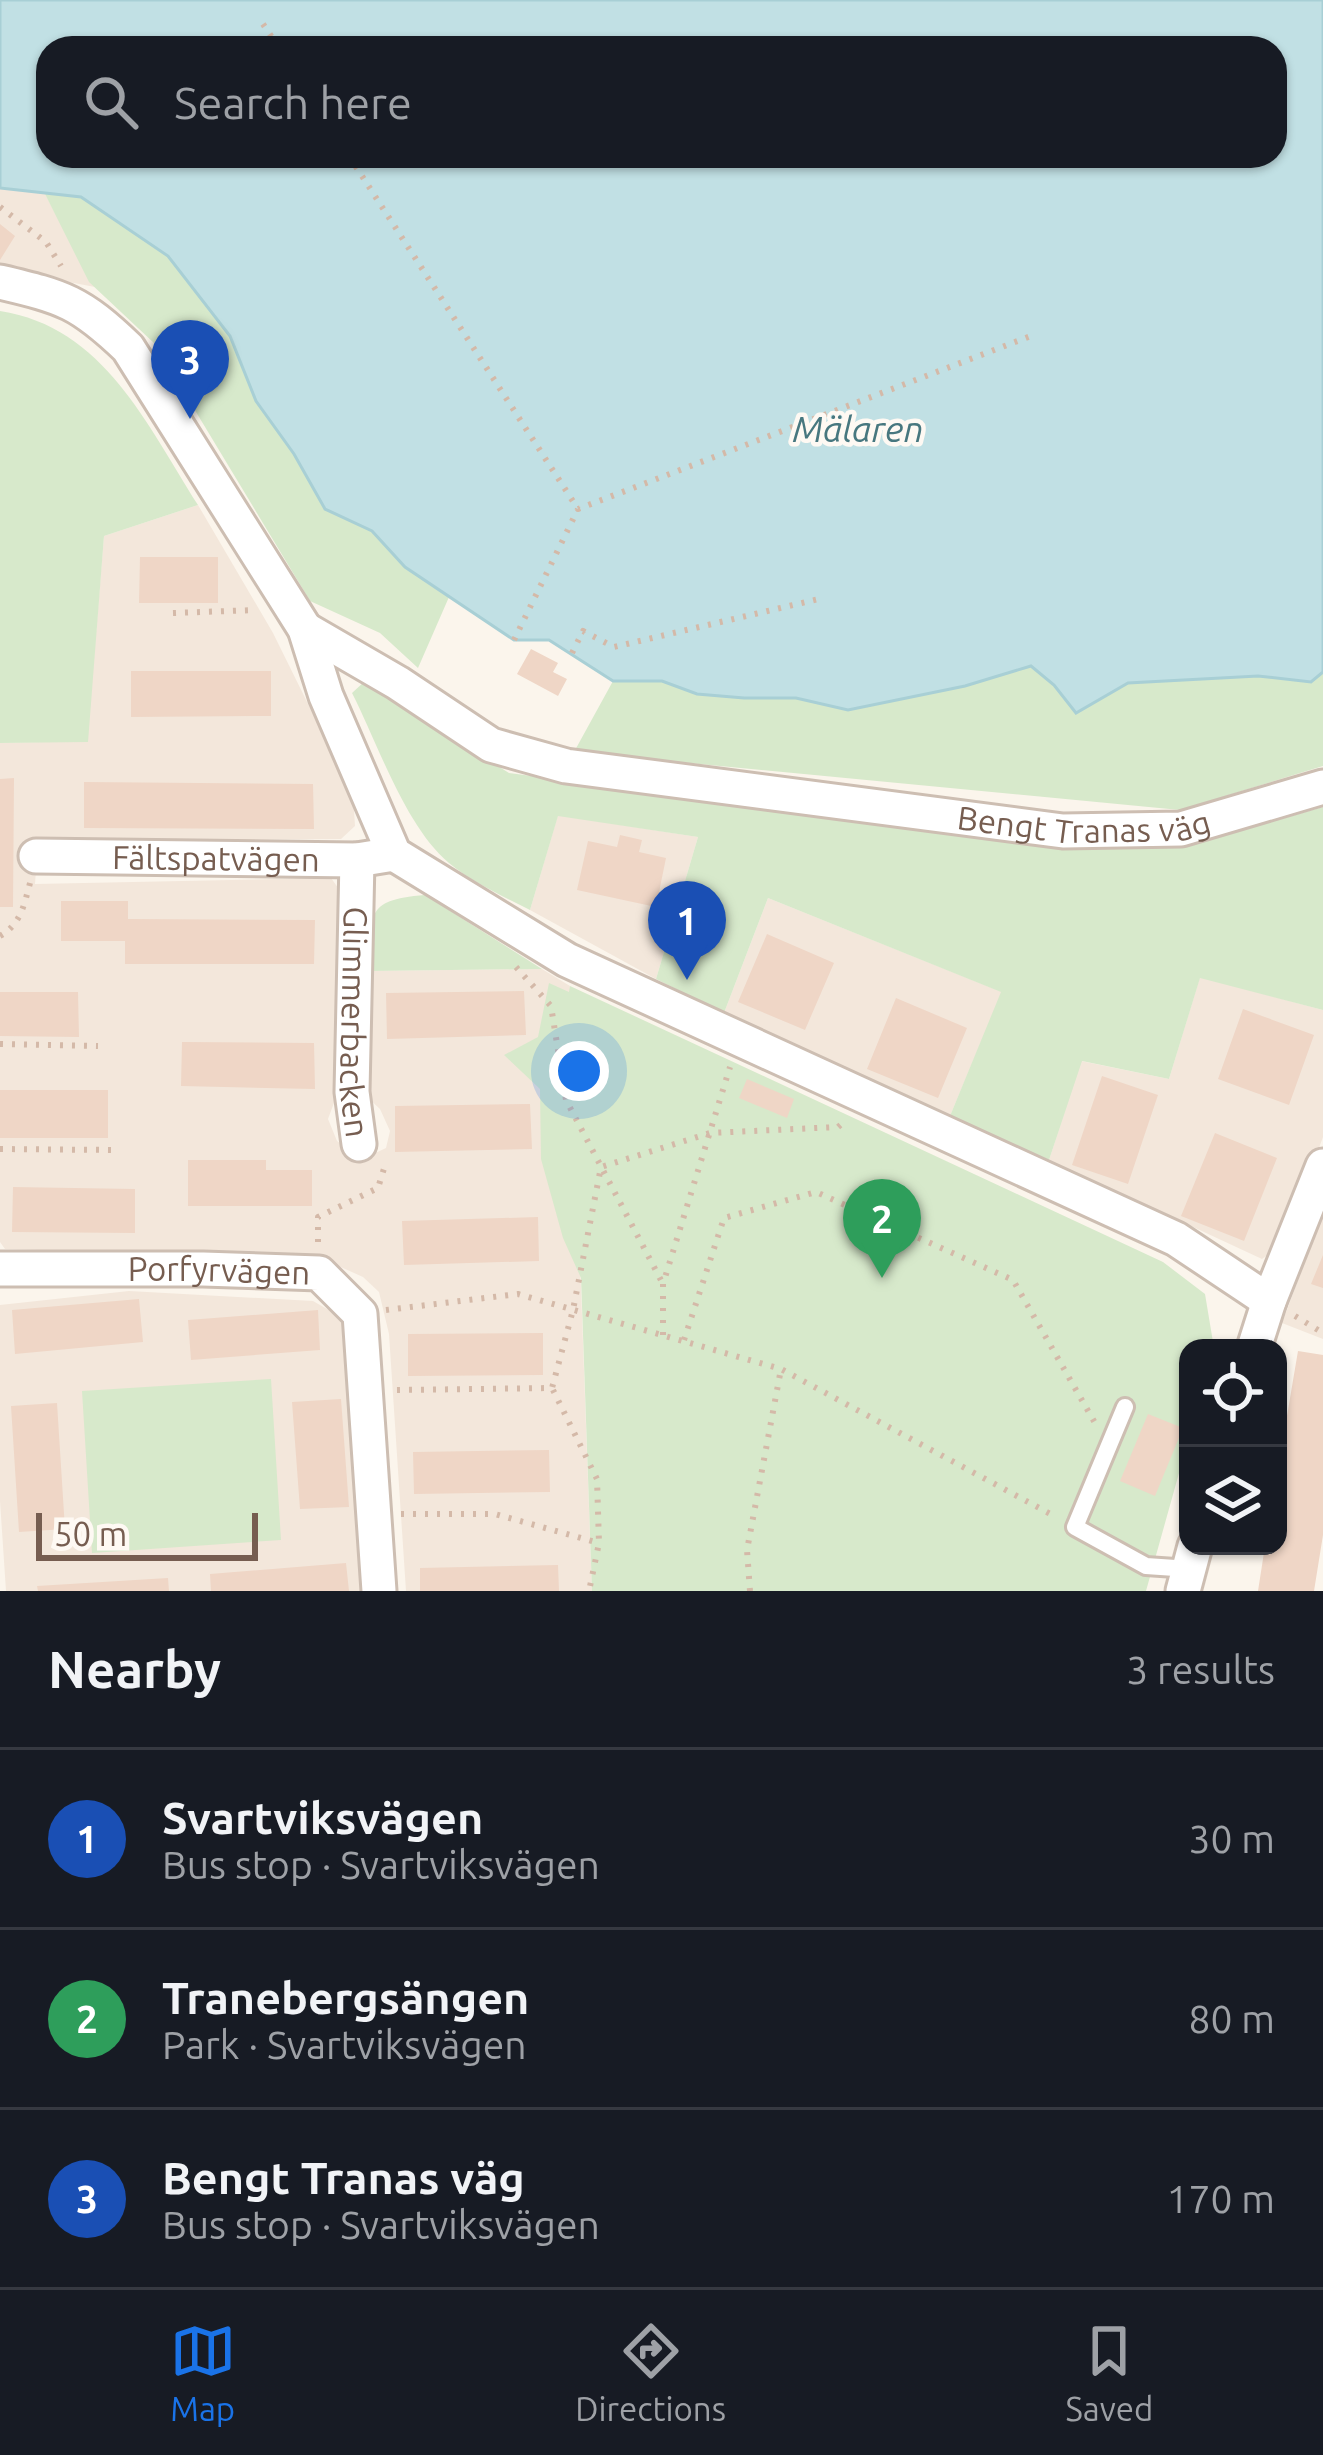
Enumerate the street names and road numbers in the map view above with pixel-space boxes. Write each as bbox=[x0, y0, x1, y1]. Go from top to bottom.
street label: Bengt Tranas väg bbox=[955, 798, 1214, 850]
street label: Fältspatvägen bbox=[112, 838, 320, 878]
street label: Glimmerbacken bbox=[333, 906, 377, 1139]
street label: Porfyrvägen bbox=[128, 1250, 311, 1291]

